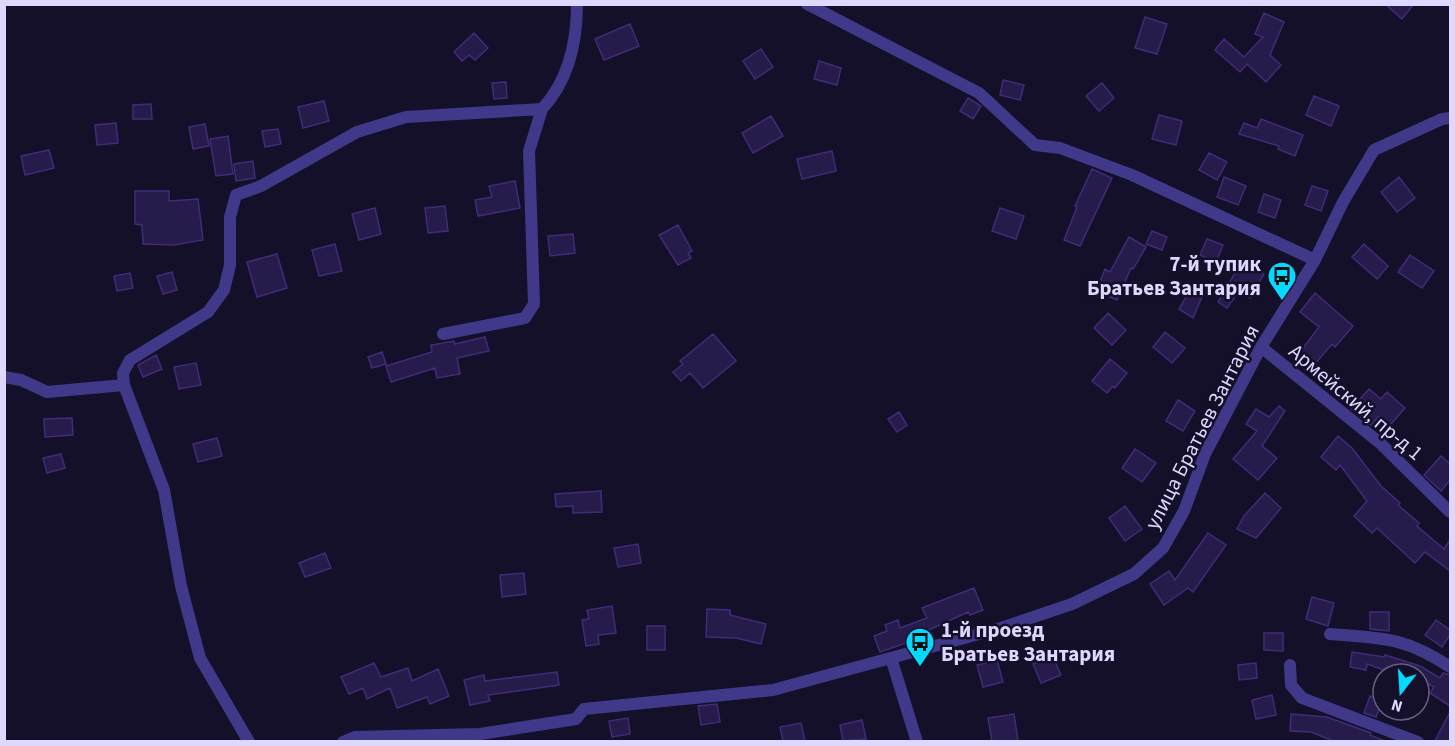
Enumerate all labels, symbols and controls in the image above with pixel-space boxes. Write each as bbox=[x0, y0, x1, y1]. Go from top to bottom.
place label: 7-й тупик Братьев Зантария bbox=[1087, 249, 1261, 303]
bus stop icon: 7-й тупик Братьев Зантария bbox=[1266, 260, 1298, 302]
street label: улица Братьев Зантария bbox=[1137, 319, 1267, 535]
street label: Армейский, пр-д 1 bbox=[1282, 337, 1430, 467]
place label: 1-й проезд Братьев Зантария bbox=[941, 615, 1115, 669]
bus stop icon: 1-й проезд Братьев Зантария bbox=[904, 626, 936, 668]
north arrow bbox=[1371, 662, 1431, 722]
text: N bbox=[1389, 693, 1405, 717]

